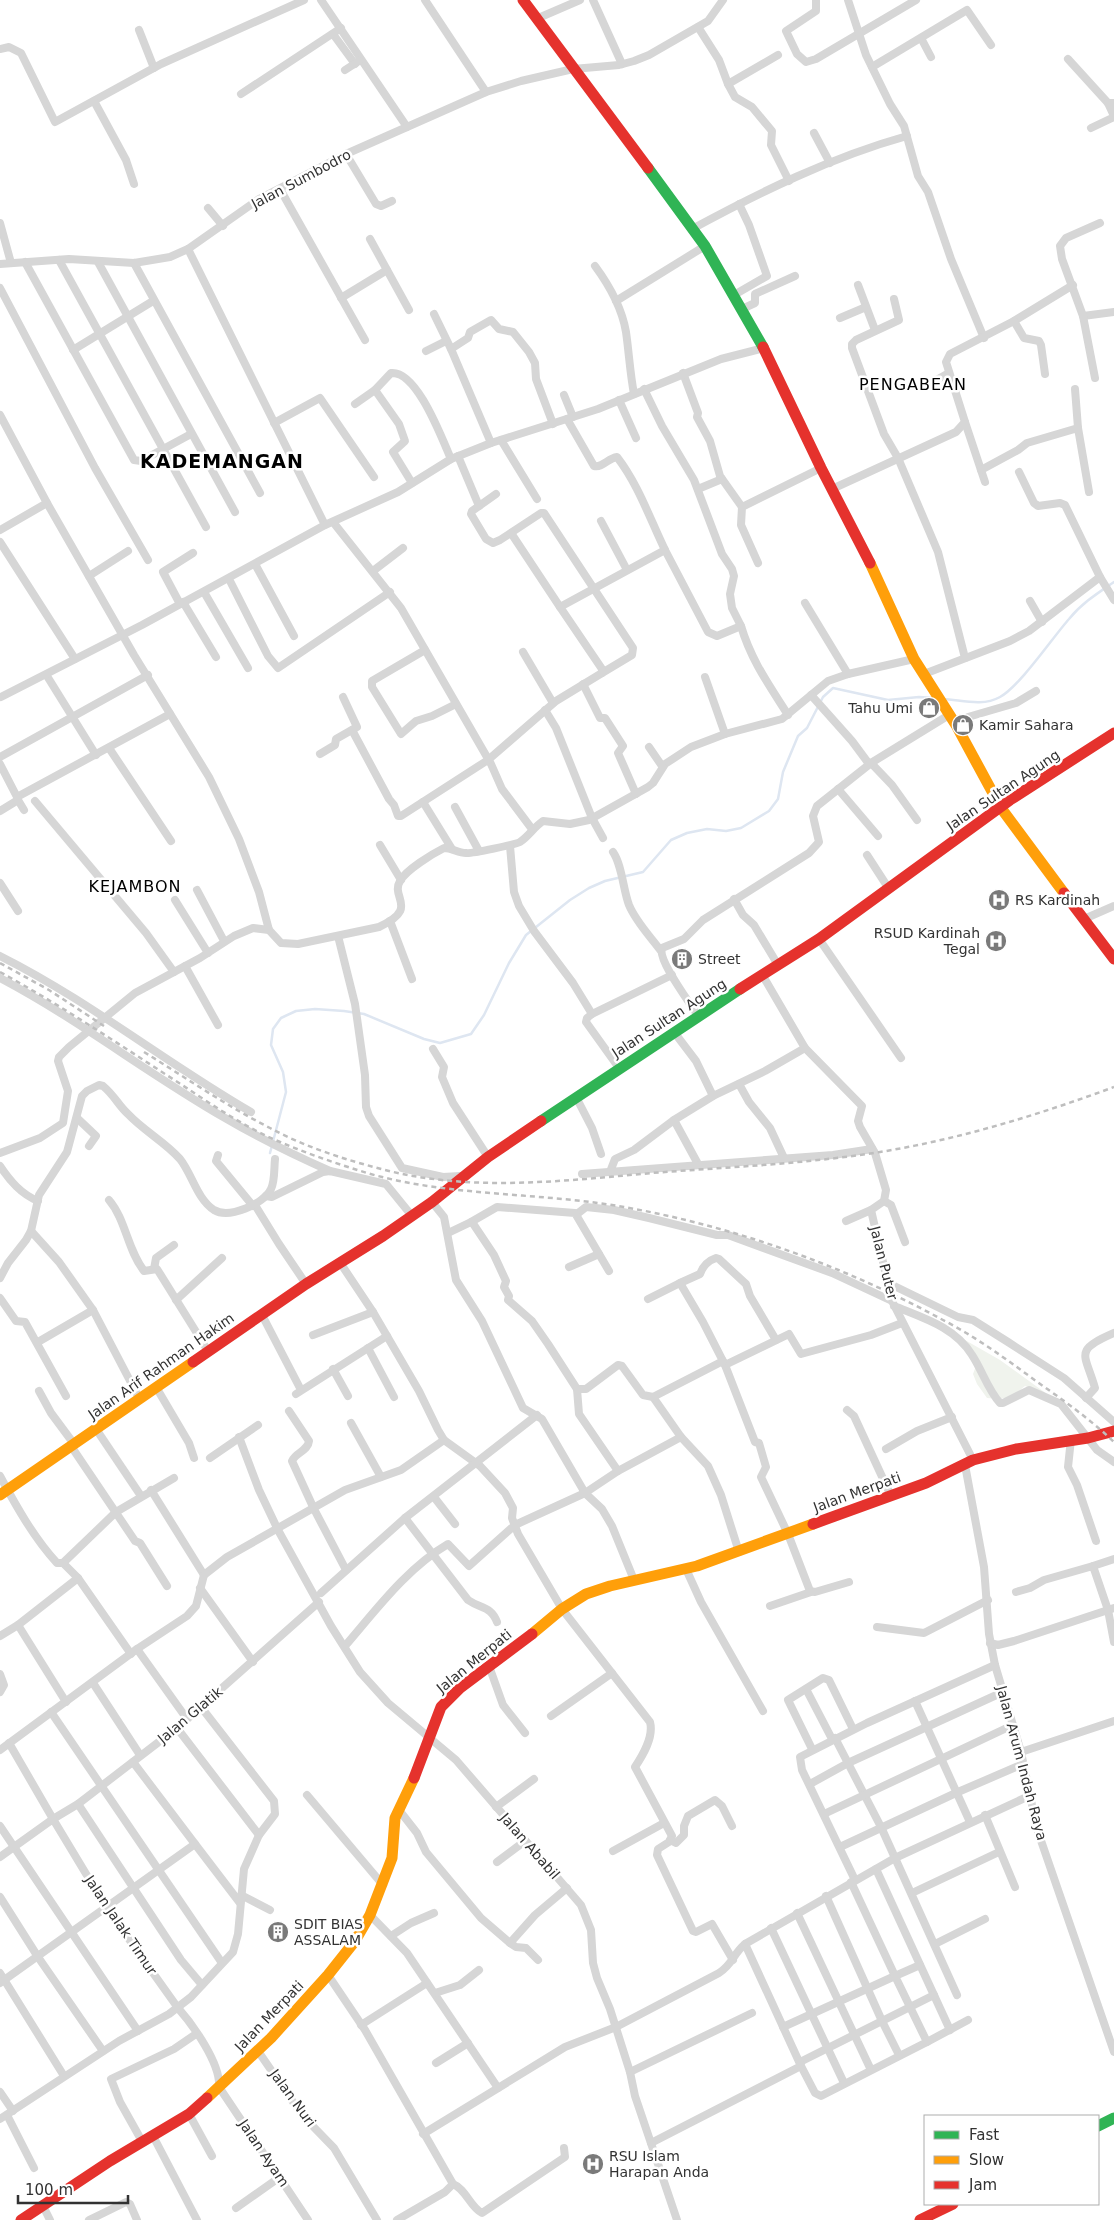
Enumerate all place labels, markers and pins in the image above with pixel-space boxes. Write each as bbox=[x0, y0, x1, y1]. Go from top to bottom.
shop icon: Tahu Umi bbox=[917, 696, 941, 720]
place label: Tahu Umi bbox=[847, 700, 913, 716]
shop icon: Kamir Sahara bbox=[951, 713, 975, 737]
place label: Kamir Sahara bbox=[979, 717, 1074, 733]
hospital icon: RS Kardinah bbox=[987, 888, 1011, 912]
place label: RS Kardinah bbox=[1015, 892, 1100, 908]
place label: RSUD Kardinah Tegal bbox=[874, 925, 980, 957]
hospital icon: RSUD Kardinah Tegal bbox=[984, 929, 1008, 953]
building icon: Street bbox=[670, 947, 694, 971]
place label: Street bbox=[698, 951, 741, 967]
place label: SDIT BIAS ASSALAM bbox=[294, 1916, 363, 1948]
building icon: SDIT BIAS ASSALAM bbox=[266, 1920, 290, 1944]
place label: RSU Islam Harapan Anda bbox=[609, 2148, 709, 2180]
hospital icon: RSU Islam Harapan Anda bbox=[581, 2152, 605, 2176]

